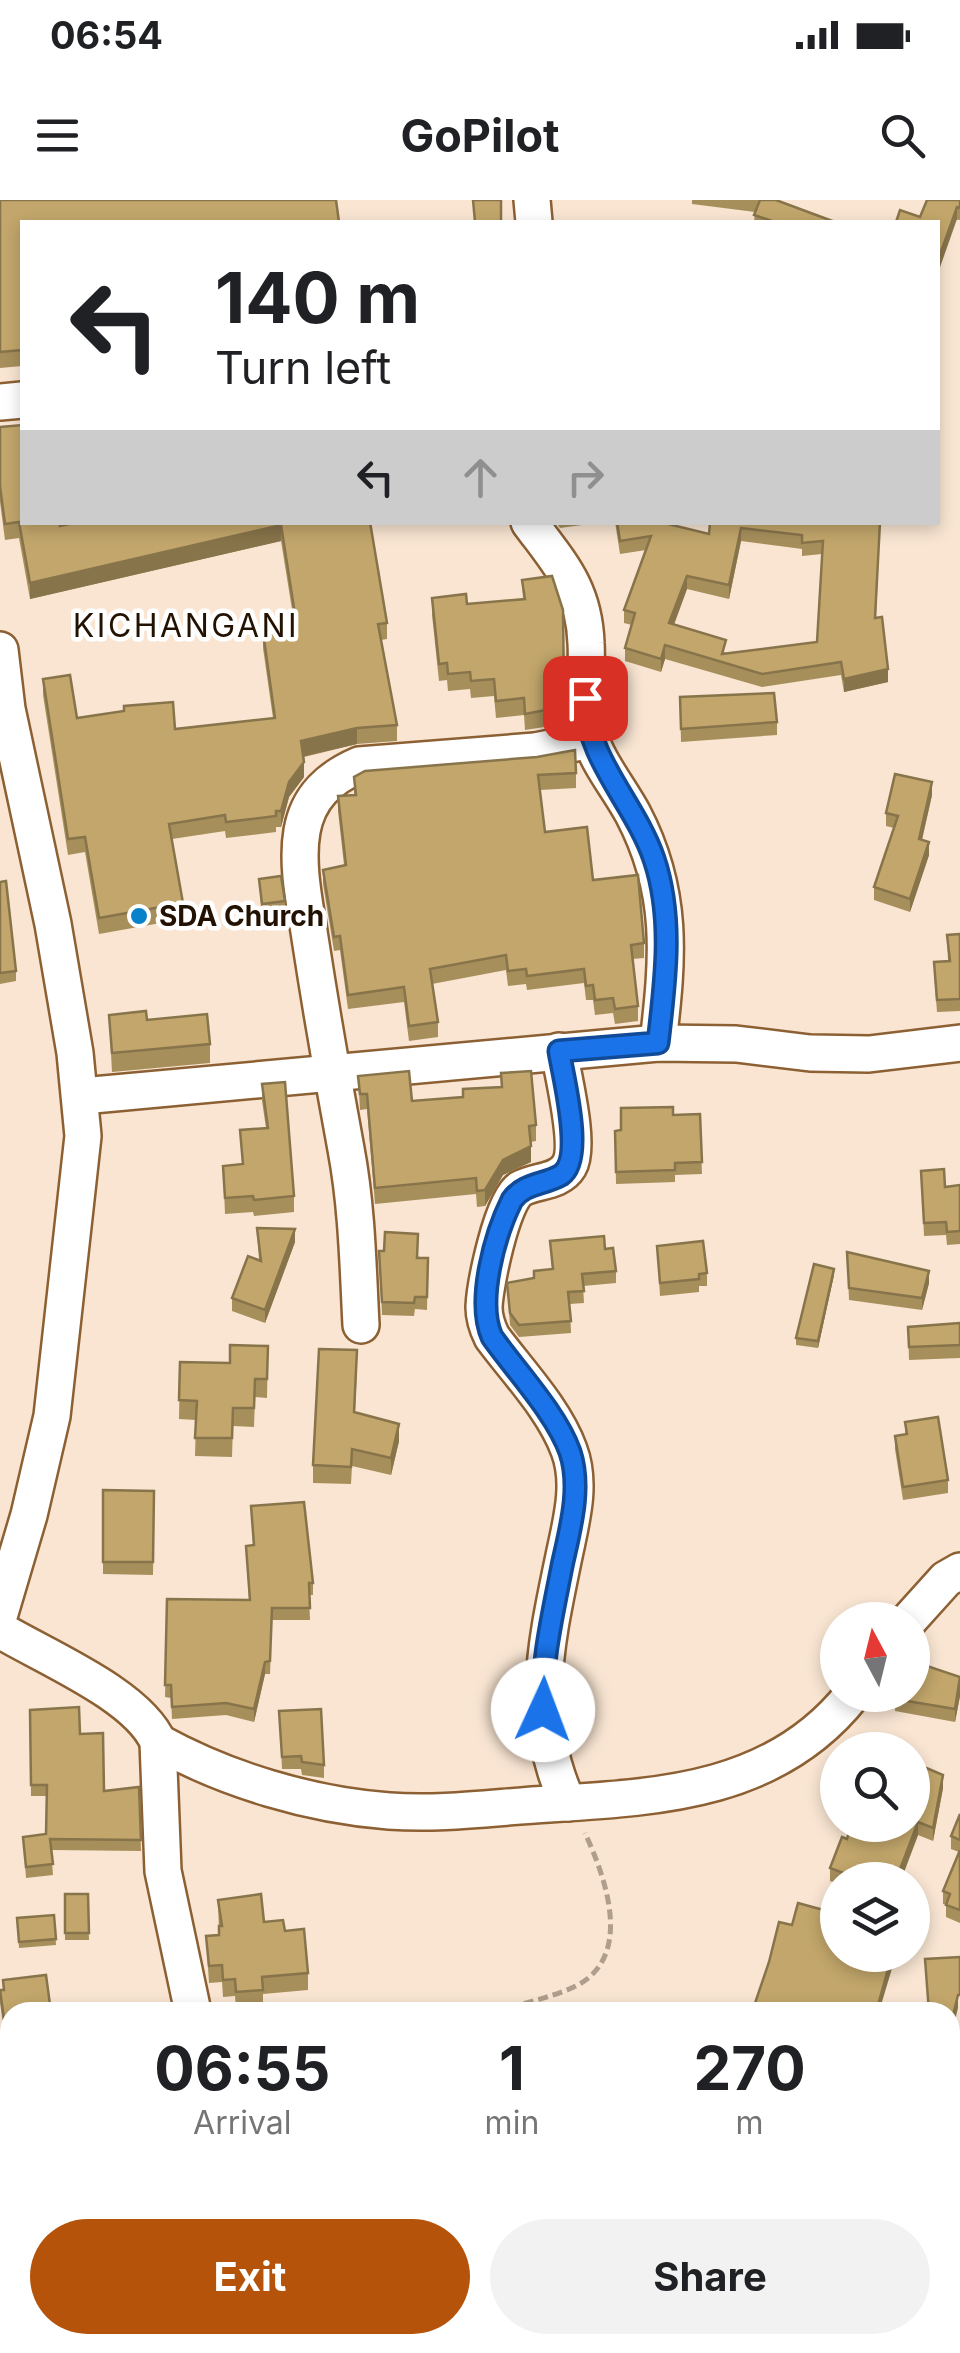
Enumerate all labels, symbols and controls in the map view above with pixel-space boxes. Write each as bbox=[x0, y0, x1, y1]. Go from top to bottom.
text: 06:54 bbox=[50, 12, 163, 58]
icon: menu bbox=[30, 108, 85, 163]
text: GoPilot bbox=[401, 108, 560, 163]
icon: search bbox=[875, 108, 930, 163]
text: 140 m bbox=[215, 255, 420, 340]
icon: left bbox=[50, 260, 180, 390]
text: Turn left bbox=[215, 340, 391, 395]
icon: left bbox=[348, 450, 403, 505]
icon: ahead bbox=[453, 450, 508, 505]
icon: right bbox=[558, 450, 613, 505]
district label: KICHANGANI bbox=[73, 606, 299, 645]
pin bbox=[543, 656, 628, 741]
icon: arrive bbox=[558, 671, 613, 726]
place label: SDA Church bbox=[159, 899, 324, 933]
marker: SDA Church bbox=[128, 905, 150, 927]
north arrow bbox=[820, 1602, 930, 1712]
map controls bbox=[820, 1602, 930, 1972]
position arrow bbox=[491, 1658, 595, 1762]
button: search bbox=[820, 1732, 930, 1842]
button: layers bbox=[820, 1862, 930, 1972]
text: 06:55 bbox=[154, 2032, 330, 2104]
text: 1 bbox=[499, 2032, 525, 2104]
text: 270 bbox=[694, 2032, 806, 2104]
text: Arrival bbox=[193, 2103, 292, 2142]
text: min bbox=[485, 2103, 539, 2142]
text: m bbox=[736, 2103, 764, 2142]
button: Exit bbox=[30, 2219, 470, 2334]
button: Share bbox=[490, 2219, 930, 2334]

